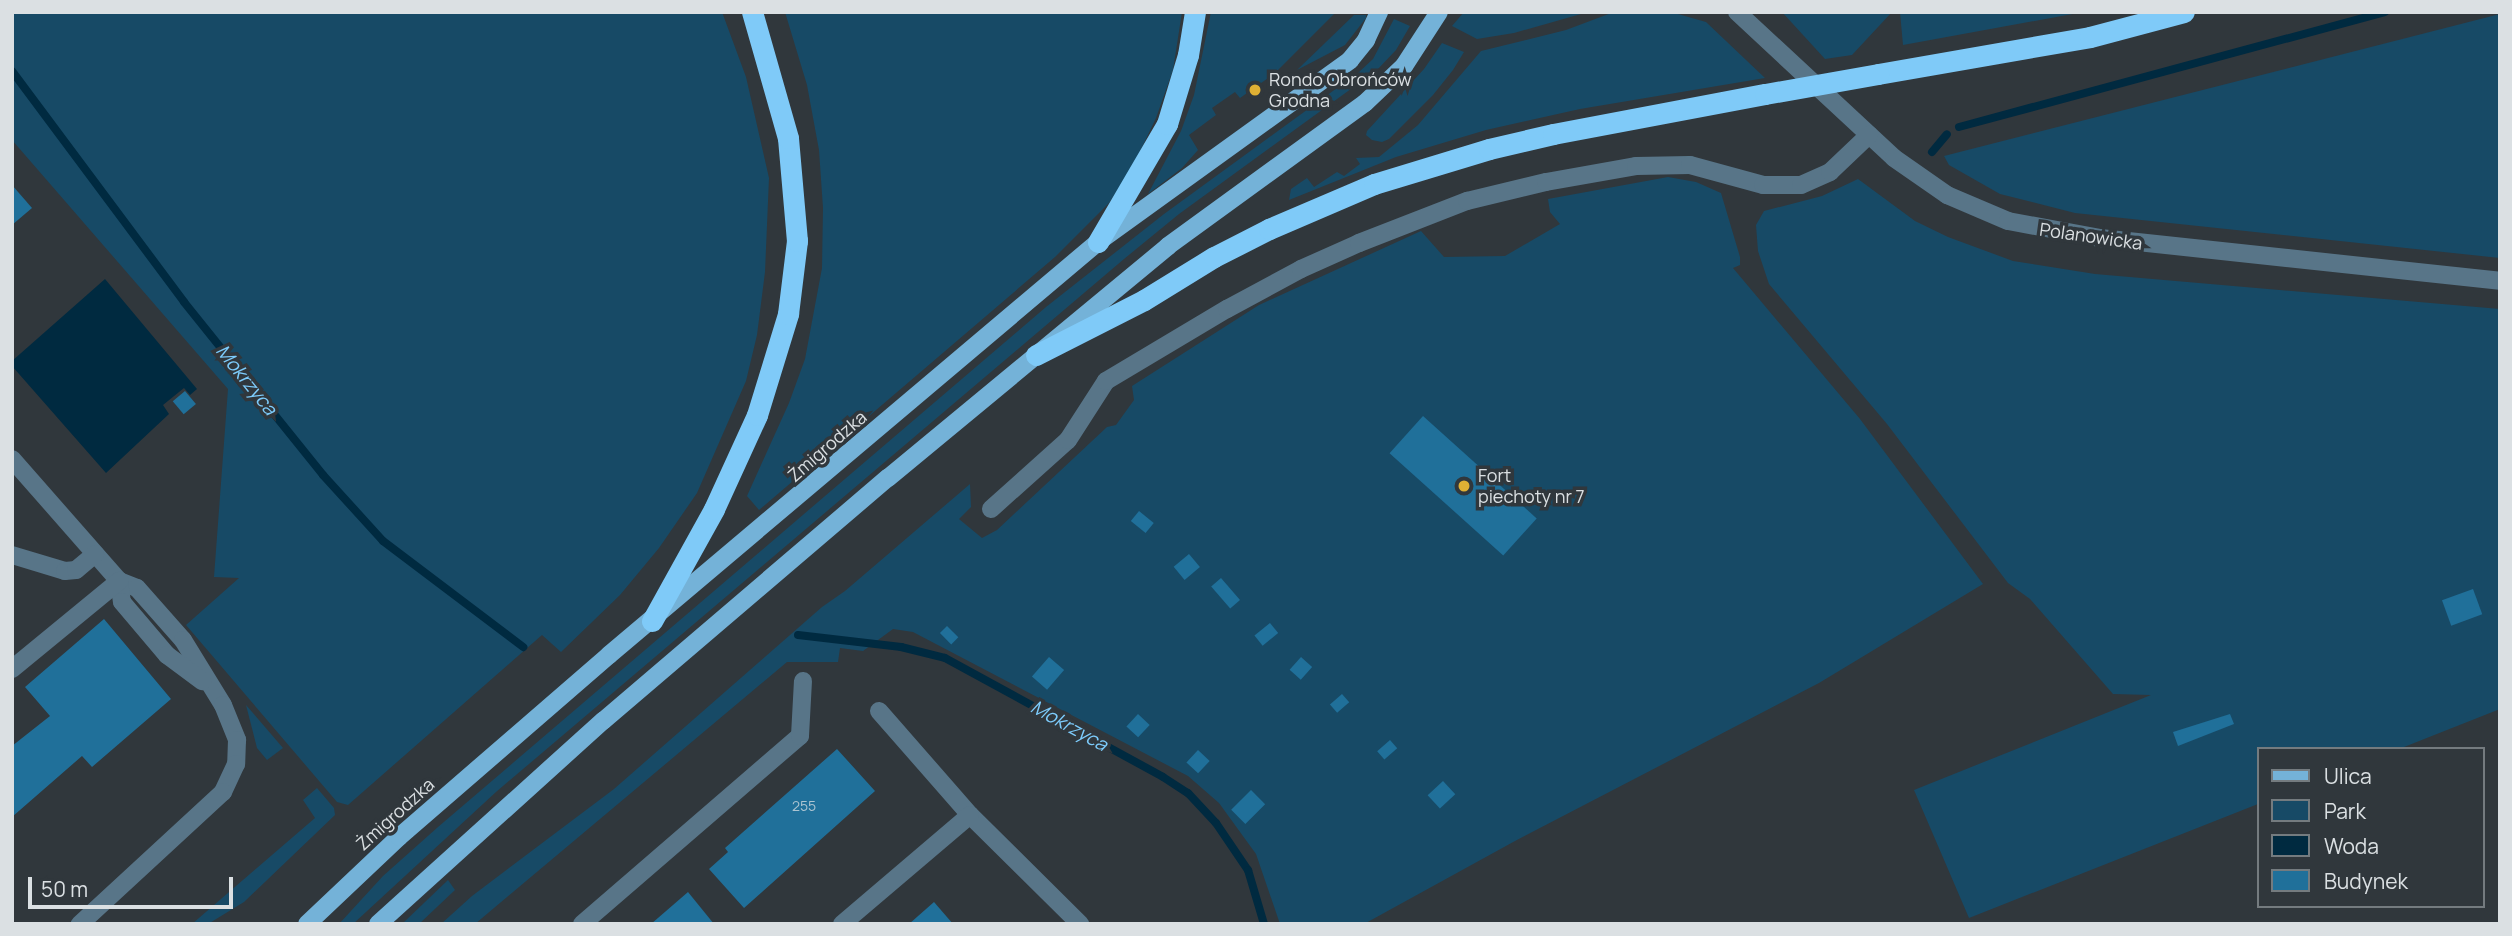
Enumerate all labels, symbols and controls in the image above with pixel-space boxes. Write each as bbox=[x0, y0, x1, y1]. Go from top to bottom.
place label: Rondo Obrońców Grodna bbox=[1269, 69, 1412, 112]
marker: Rondo Obrońców Grodna bbox=[1247, 82, 1263, 98]
street label: Polanowicka bbox=[2038, 218, 2144, 254]
water label: Mokrzyca bbox=[211, 340, 281, 420]
street label: Żmigrodzka bbox=[783, 406, 871, 486]
place label: Fort piechoty nr 7 bbox=[1478, 465, 1585, 508]
marker: Fort piechoty nr 7 bbox=[1456, 478, 1472, 494]
water label: Mokrzyca bbox=[1027, 696, 1111, 756]
legend bbox=[2256, 747, 2484, 908]
text: Ulica bbox=[2324, 762, 2372, 790]
street label: Żmigrodzka bbox=[352, 773, 438, 855]
text: Park bbox=[2324, 797, 2366, 825]
house number: 255 bbox=[792, 798, 816, 814]
text: Woda bbox=[2324, 832, 2379, 860]
scale bar bbox=[32, 862, 236, 906]
text: Budynek bbox=[2324, 867, 2408, 895]
text: 50 m bbox=[41, 875, 88, 903]

